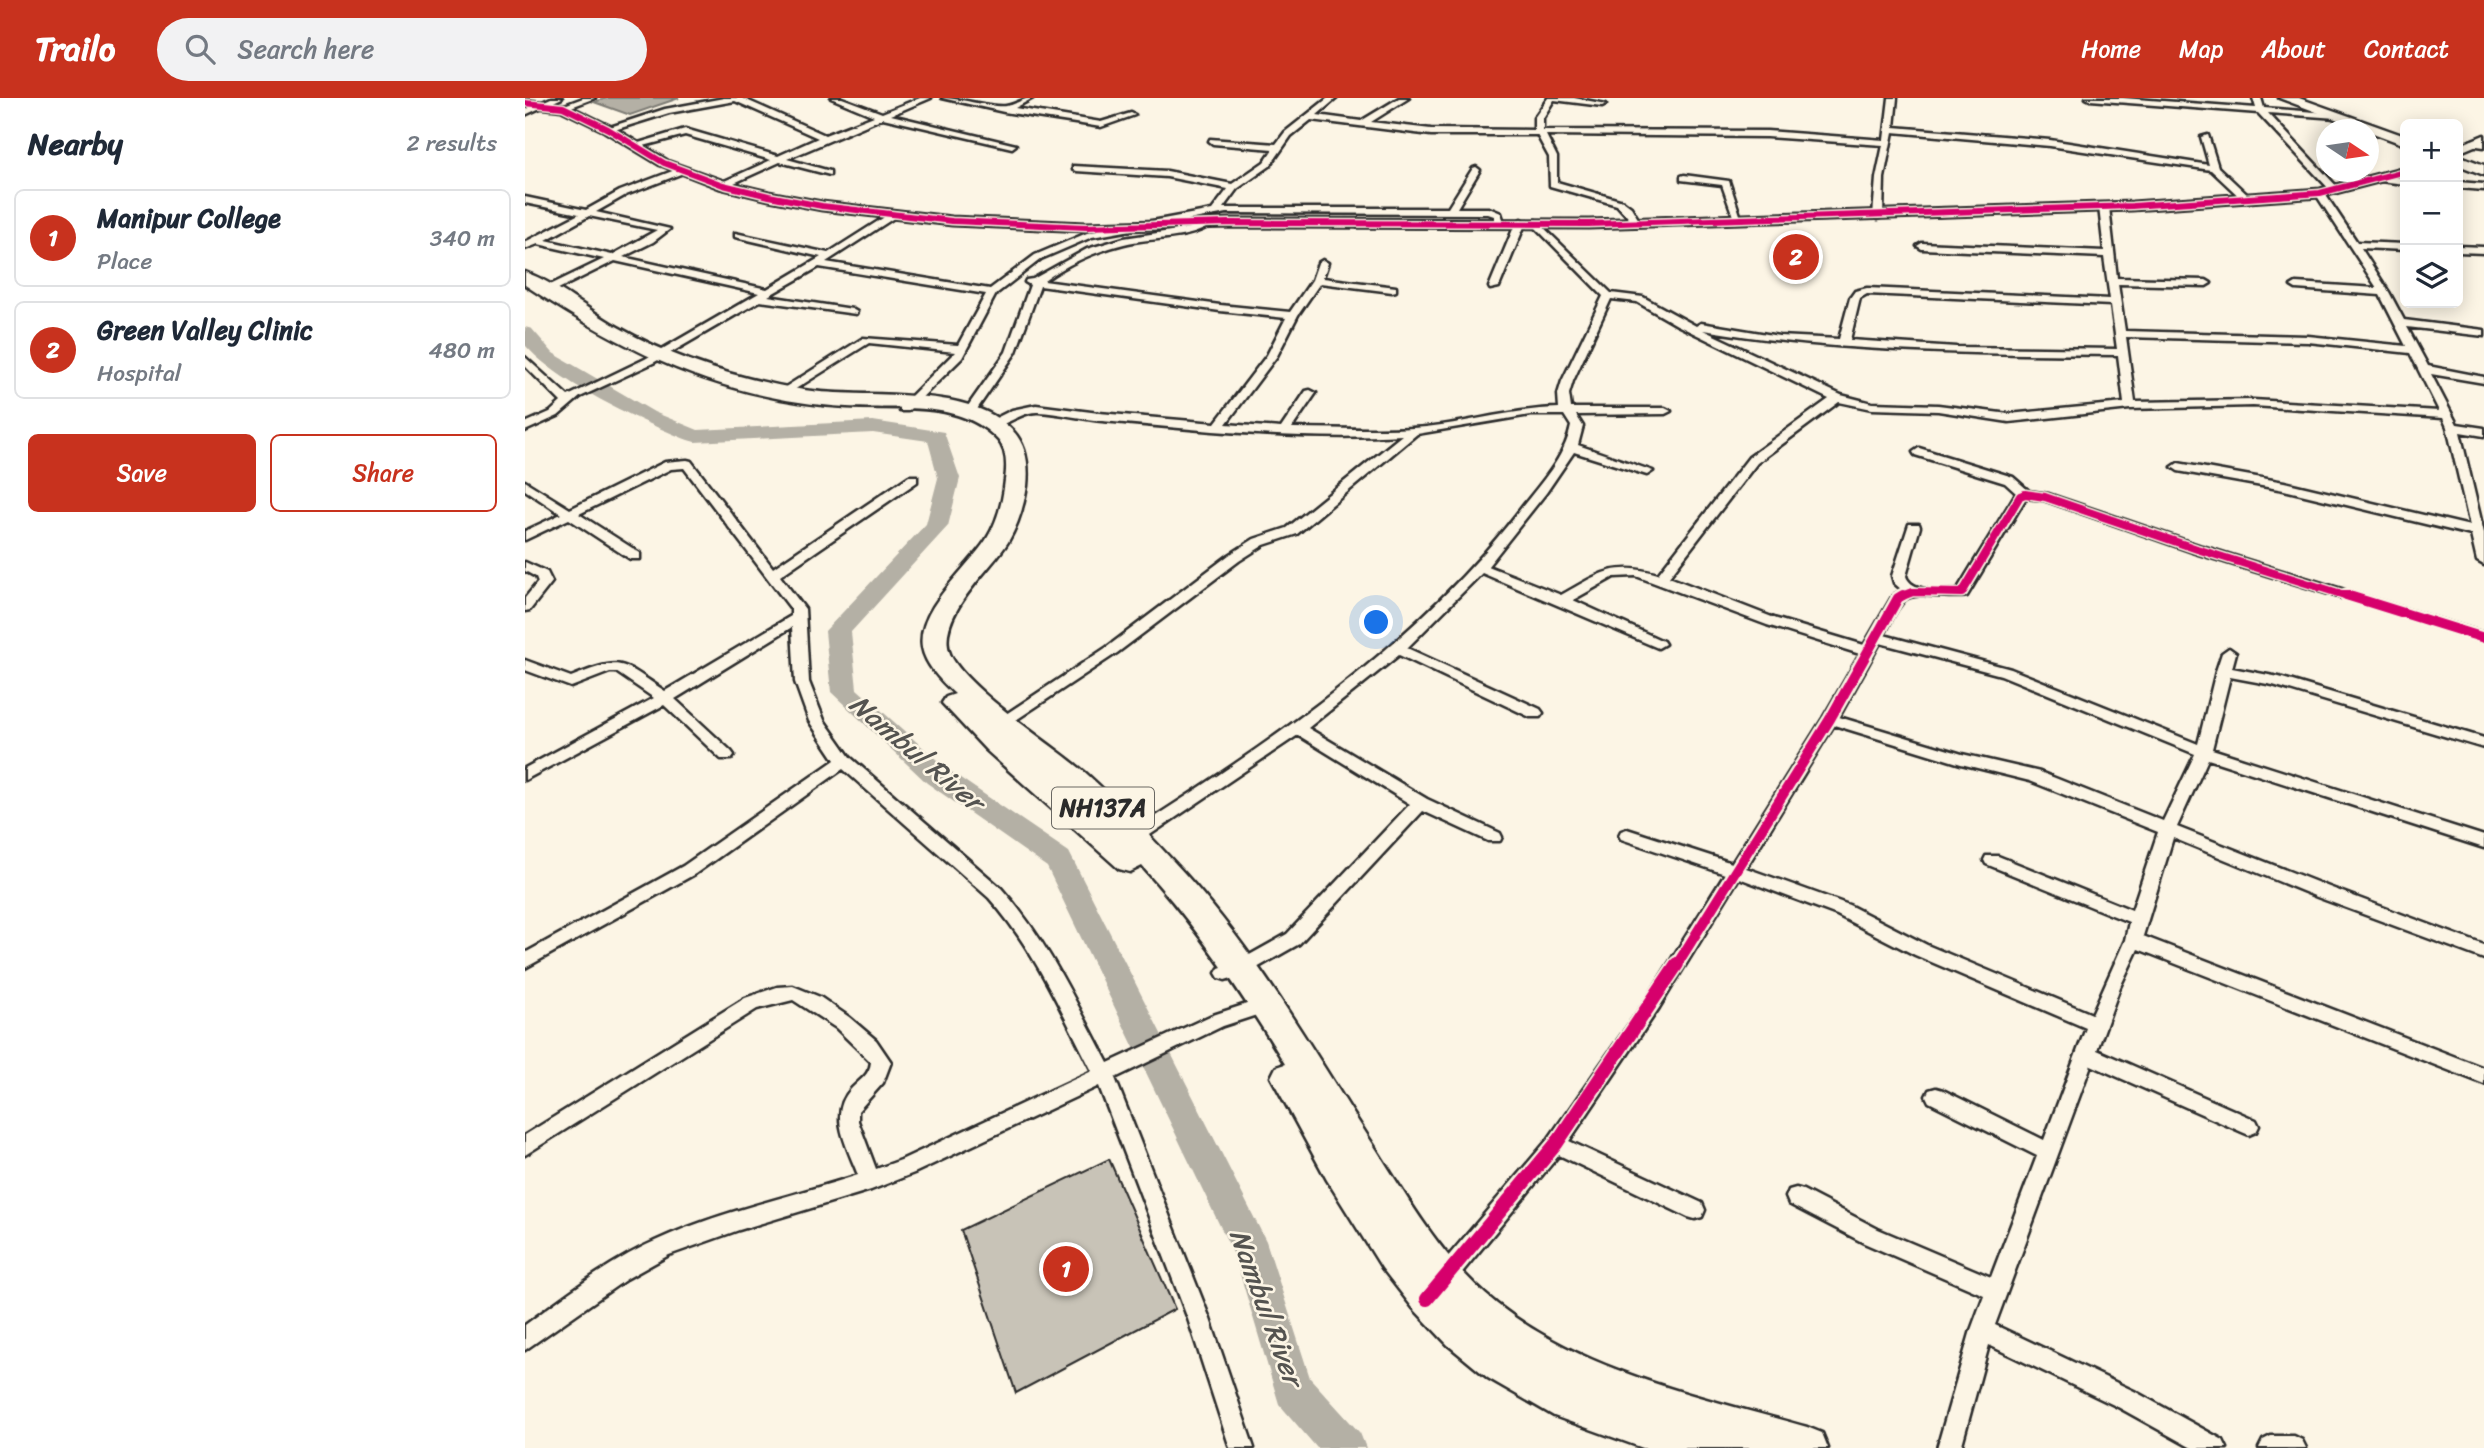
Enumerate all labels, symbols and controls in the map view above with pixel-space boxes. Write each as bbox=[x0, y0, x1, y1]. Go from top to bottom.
search box bbox=[157, 18, 647, 81]
text: Trailo bbox=[35, 20, 115, 78]
text: Search here bbox=[237, 26, 374, 72]
text: Home bbox=[2081, 28, 2141, 70]
text: Map bbox=[2179, 28, 2223, 70]
text: About bbox=[2261, 28, 2326, 70]
text: Contact bbox=[2364, 28, 2449, 70]
icon: search bbox=[181, 30, 219, 68]
text: Nearby bbox=[28, 117, 123, 171]
north arrow bbox=[2316, 119, 2379, 182]
map controls bbox=[2400, 119, 2463, 308]
button: + bbox=[2400, 119, 2463, 182]
text: 2 results bbox=[406, 123, 497, 164]
button: − bbox=[2400, 182, 2463, 245]
text: Manipur College bbox=[97, 195, 281, 241]
text: 1 bbox=[48, 218, 58, 259]
text: 340 m bbox=[430, 218, 495, 259]
pin: 2 bbox=[1773, 231, 1819, 283]
text: Place bbox=[97, 241, 152, 282]
button: layers bbox=[2400, 245, 2463, 308]
text: Green Valley Clinic bbox=[97, 307, 313, 353]
text: 2 bbox=[46, 330, 60, 371]
text: 480 m bbox=[429, 330, 495, 371]
text: Hospital bbox=[97, 353, 181, 394]
button: Save bbox=[28, 434, 256, 512]
button: Share bbox=[270, 434, 497, 512]
your location bbox=[1359, 605, 1393, 639]
water label: Nambul River bbox=[838, 681, 999, 827]
road number: NH137A bbox=[1052, 788, 1154, 828]
water label: Nambul River bbox=[1215, 1222, 1319, 1398]
pin: 1 bbox=[1043, 1243, 1089, 1295]

